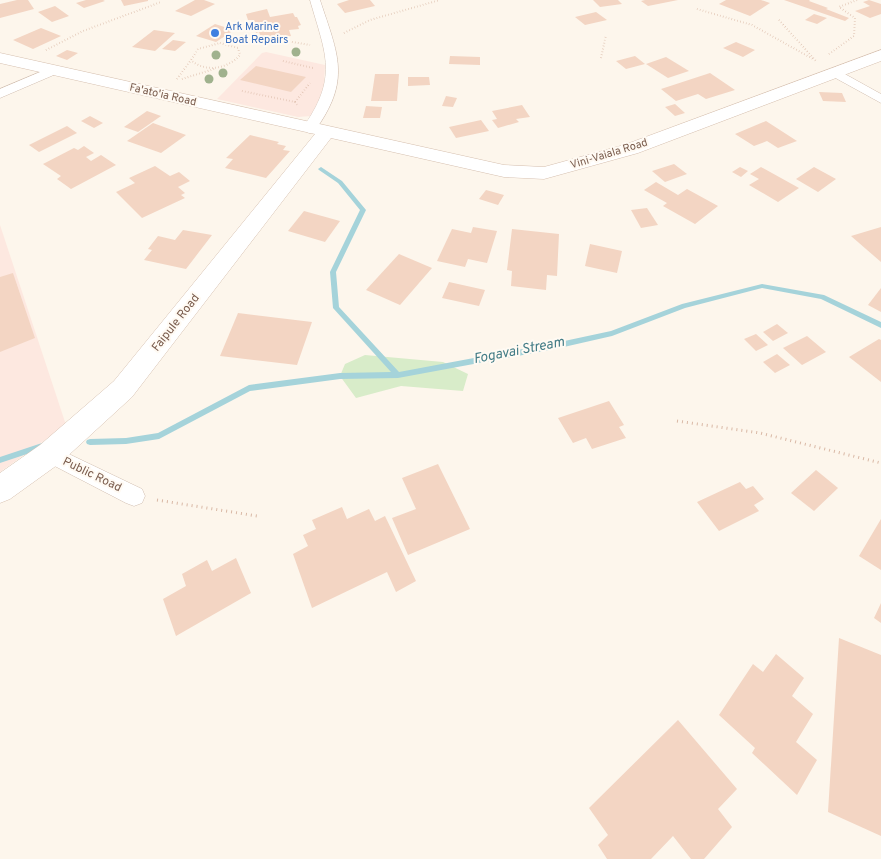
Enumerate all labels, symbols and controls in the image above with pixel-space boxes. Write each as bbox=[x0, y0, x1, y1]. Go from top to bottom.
place label: Ark Marine Boat Repairs bbox=[225, 20, 288, 47]
marker: Ark Marine Boat Repairs bbox=[209, 27, 221, 39]
street label: Fa'ato'ia Road bbox=[128, 81, 198, 109]
street label: Vini-Vaiala Road bbox=[569, 136, 649, 172]
street label: Faipule Road bbox=[148, 291, 204, 355]
water label: Fogavai Stream bbox=[472, 334, 566, 368]
street label: Public Road bbox=[60, 454, 124, 496]

